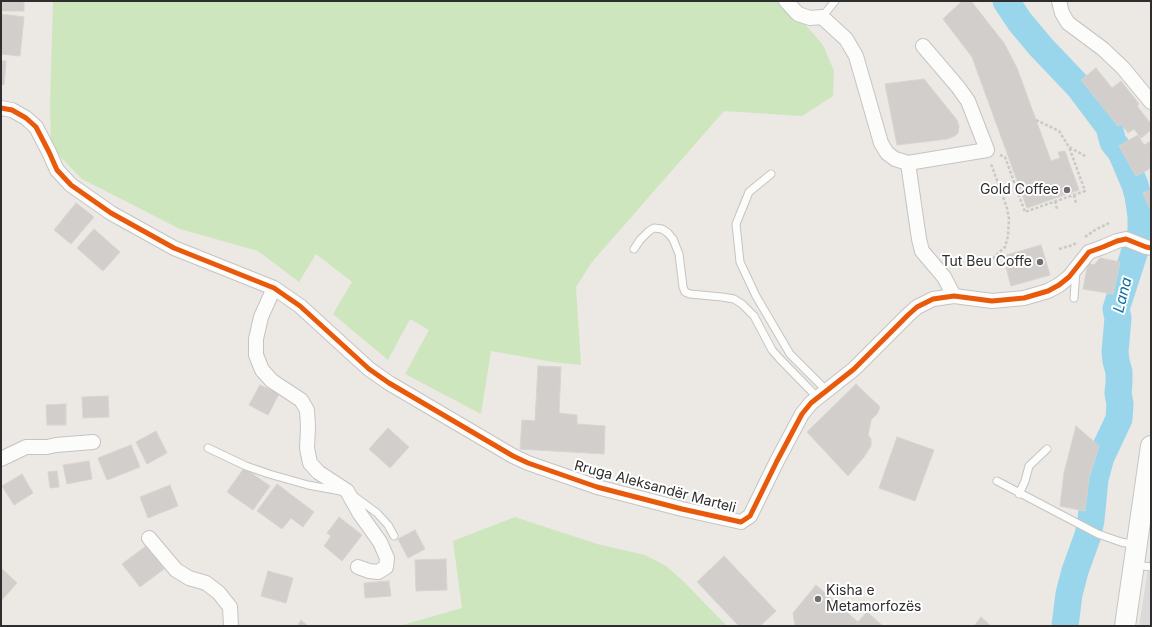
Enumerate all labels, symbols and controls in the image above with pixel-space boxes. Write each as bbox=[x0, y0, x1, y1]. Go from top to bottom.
place label: Gold Coffee bbox=[980, 182, 1059, 198]
marker: Gold Coffee bbox=[1062, 185, 1072, 195]
place label: Tut Beu Coffe bbox=[941, 254, 1032, 270]
marker: Tut Beu Coffe bbox=[1035, 257, 1045, 267]
water label: Lana bbox=[1110, 275, 1136, 315]
street label: Rruga Aleksandër Marteli bbox=[572, 457, 738, 517]
place label: Kisha e Metamorfozës bbox=[826, 583, 922, 616]
marker: Kisha e Metamorfozës bbox=[813, 594, 823, 604]

